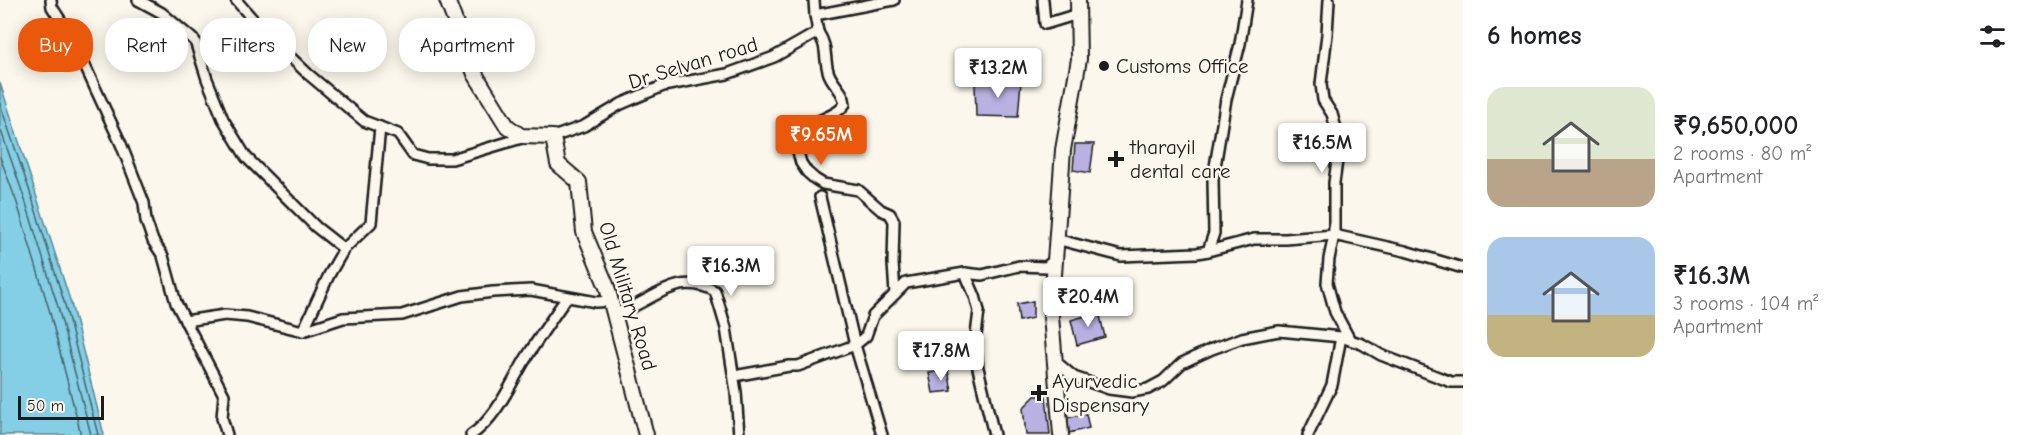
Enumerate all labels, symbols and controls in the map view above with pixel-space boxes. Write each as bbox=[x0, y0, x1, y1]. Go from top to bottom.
chip: Buy bbox=[18, 18, 93, 72]
chip: Rent bbox=[105, 18, 188, 72]
chip: Filters bbox=[200, 18, 296, 72]
chip: New bbox=[308, 18, 387, 72]
chip: Apartment bbox=[399, 18, 535, 72]
icon: filters bbox=[1976, 20, 2009, 53]
text: 6 homes bbox=[1487, 21, 1582, 51]
street label: Dr Selvan road bbox=[625, 32, 761, 94]
pin: ₹13.2M bbox=[949, 48, 1047, 99]
place label: Customs Office bbox=[1116, 54, 1249, 78]
text: ₹13.2M bbox=[969, 56, 1027, 79]
marker: Customs Office bbox=[1097, 59, 1111, 73]
icon: home bbox=[1535, 111, 1607, 183]
text: ₹9,650,000 bbox=[1673, 111, 1798, 141]
pin: ₹9.65M bbox=[772, 115, 870, 166]
text: ₹9.65M bbox=[790, 123, 852, 146]
pin: ₹16.5M bbox=[1273, 123, 1371, 174]
text: ₹16.5M bbox=[1292, 131, 1352, 154]
place label: tharayil dental care bbox=[1129, 135, 1231, 183]
text: 2 rooms · 80 m² bbox=[1673, 142, 1811, 165]
marker: tharayil dental care bbox=[1107, 150, 1125, 168]
text: Apartment bbox=[1673, 165, 1763, 188]
street label: Old Military Road bbox=[594, 219, 662, 373]
pin: ₹16.3M bbox=[682, 246, 780, 297]
text: ₹16.3M bbox=[701, 254, 761, 277]
icon: home bbox=[1535, 261, 1607, 333]
text: ₹16.3M bbox=[1673, 261, 1750, 291]
pin: ₹20.4M bbox=[1039, 277, 1137, 328]
text: ₹20.4M bbox=[1057, 285, 1119, 308]
text: 3 rooms · 104 m² bbox=[1673, 292, 1818, 315]
text: Apartment bbox=[1673, 315, 1763, 338]
pin: ₹17.8M bbox=[892, 331, 990, 382]
text: ₹17.8M bbox=[912, 339, 970, 362]
place label: Ayurvedic Dispensary bbox=[1052, 369, 1150, 417]
marker: Ayurvedic Dispensary bbox=[1030, 384, 1048, 402]
scale bar bbox=[18, 393, 104, 420]
text: 50 m bbox=[27, 397, 64, 415]

